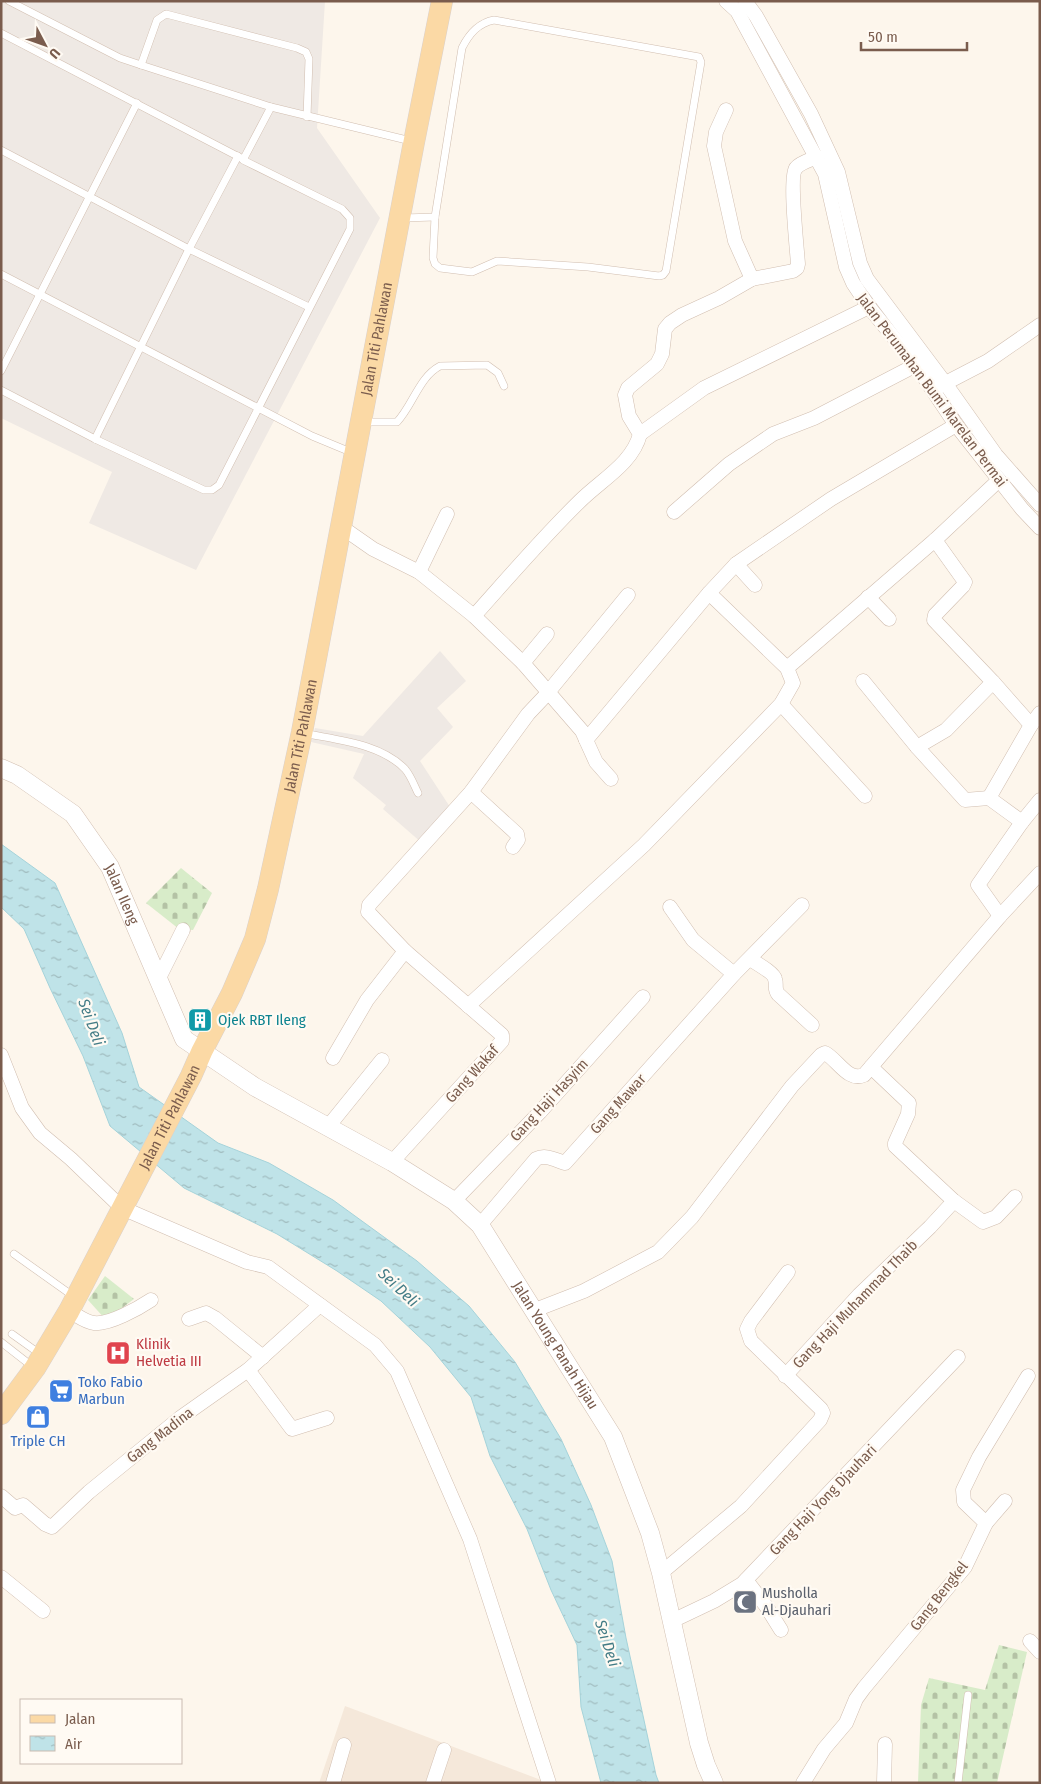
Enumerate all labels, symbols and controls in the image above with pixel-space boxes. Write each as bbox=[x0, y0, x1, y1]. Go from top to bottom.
north arrow bbox=[20, 20, 70, 70]
scale bar bbox=[861, 20, 967, 52]
text: 50 m bbox=[868, 28, 898, 46]
text: U bbox=[45, 45, 64, 62]
street label: Jalan Titi Pahlawan bbox=[357, 281, 396, 397]
street label: Jalan Perumahan Bumi Marelan Permai bbox=[853, 290, 1011, 490]
street label: Jalan Titi Pahlawan bbox=[280, 678, 321, 794]
street label: Jalan Ileng bbox=[101, 860, 143, 927]
water label: Sei Deli bbox=[74, 995, 109, 1048]
building icon: Ojek RBT Ileng bbox=[187, 1007, 213, 1033]
place label: Ojek RBT Ileng bbox=[218, 1011, 306, 1029]
street label: Gang Wakaf bbox=[441, 1040, 503, 1107]
street label: Gang Haji Hasyim bbox=[506, 1055, 592, 1145]
street label: Jalan Titi Pahlawan bbox=[135, 1062, 204, 1172]
street label: Gang Mawar bbox=[586, 1070, 650, 1138]
street label: Gang Haji Muhammad Thaib bbox=[789, 1236, 921, 1372]
water label: Sei Deli bbox=[374, 1263, 423, 1311]
street label: Jalan Young Panah Hijau bbox=[508, 1278, 602, 1413]
place label: Klinik Helvetia III bbox=[136, 1335, 202, 1370]
hospital icon: Klinik Helvetia III bbox=[105, 1340, 131, 1366]
place label: Toko Fabio Marbun bbox=[78, 1373, 143, 1408]
supermarket icon: Toko Fabio Marbun bbox=[48, 1378, 74, 1404]
street label: Gang Madina bbox=[123, 1403, 197, 1467]
shop icon: Triple CH bbox=[25, 1404, 51, 1430]
place label: Triple CH bbox=[10, 1432, 66, 1450]
street label: Gang Haji Yong Djauhari bbox=[766, 1441, 880, 1559]
street label: Gang Bengkel bbox=[906, 1558, 972, 1634]
place label: Musholla Al-Djauhari bbox=[762, 1584, 831, 1619]
mosque icon: Musholla Al-Djauhari bbox=[732, 1589, 758, 1615]
water label: Sei Deli bbox=[591, 1616, 624, 1669]
legend bbox=[20, 1699, 182, 1764]
text: Jalan bbox=[65, 1710, 95, 1728]
text: Air bbox=[65, 1735, 83, 1753]

